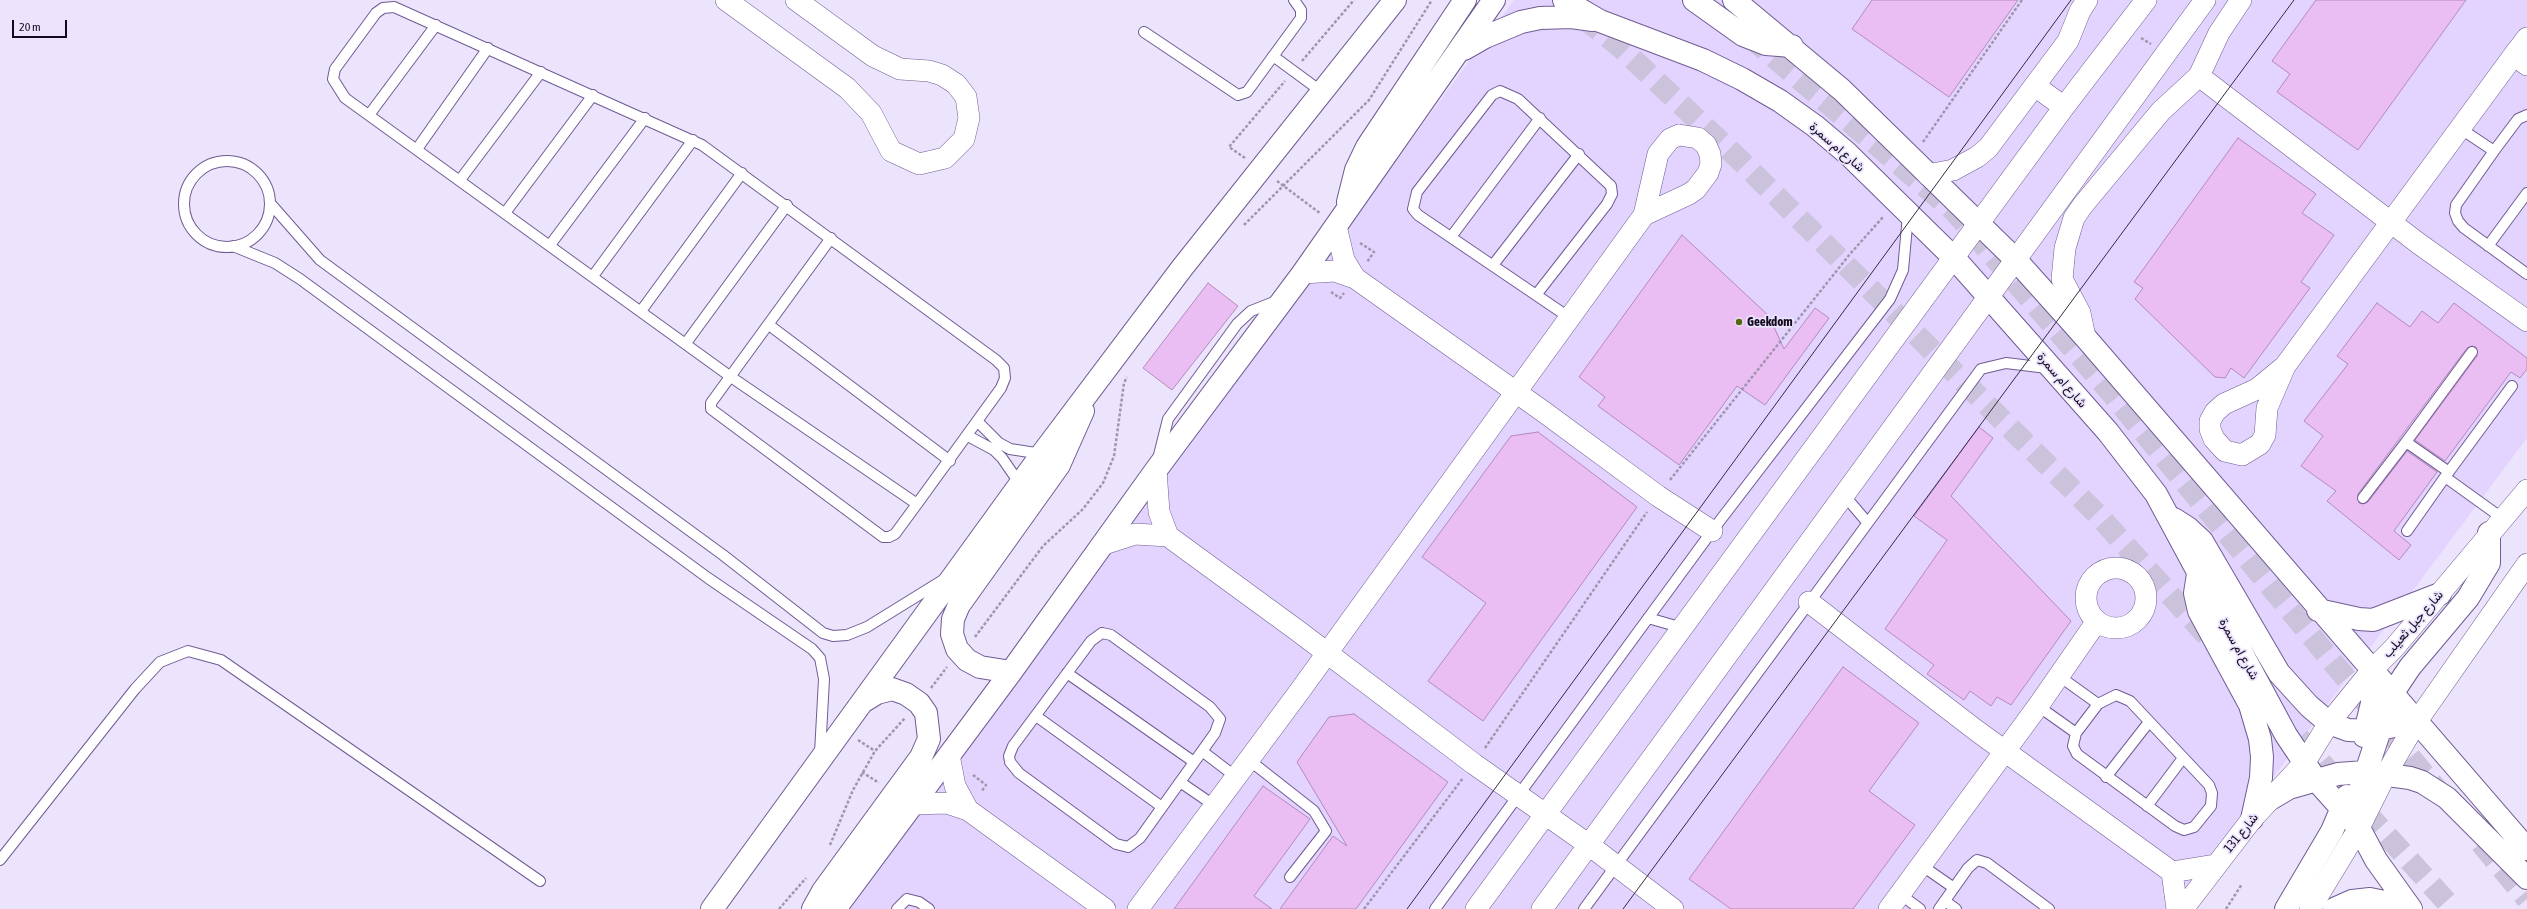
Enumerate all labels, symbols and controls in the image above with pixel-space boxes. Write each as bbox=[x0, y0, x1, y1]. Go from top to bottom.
scale bar bbox=[14, 12, 69, 38]
text: 20 m bbox=[19, 20, 41, 34]
street label: شارع ام سمرة bbox=[1806, 119, 1868, 175]
place label: Geekdom bbox=[1747, 314, 1793, 330]
marker: Geekdom bbox=[1734, 317, 1744, 327]
street label: شارع ام سمرة bbox=[2034, 349, 2090, 411]
street label: شارع جبل ثعيلب bbox=[2380, 587, 2446, 661]
street label: شارع ام سمرة bbox=[2216, 615, 2262, 683]
street label: شارع 131 bbox=[2220, 810, 2262, 856]

